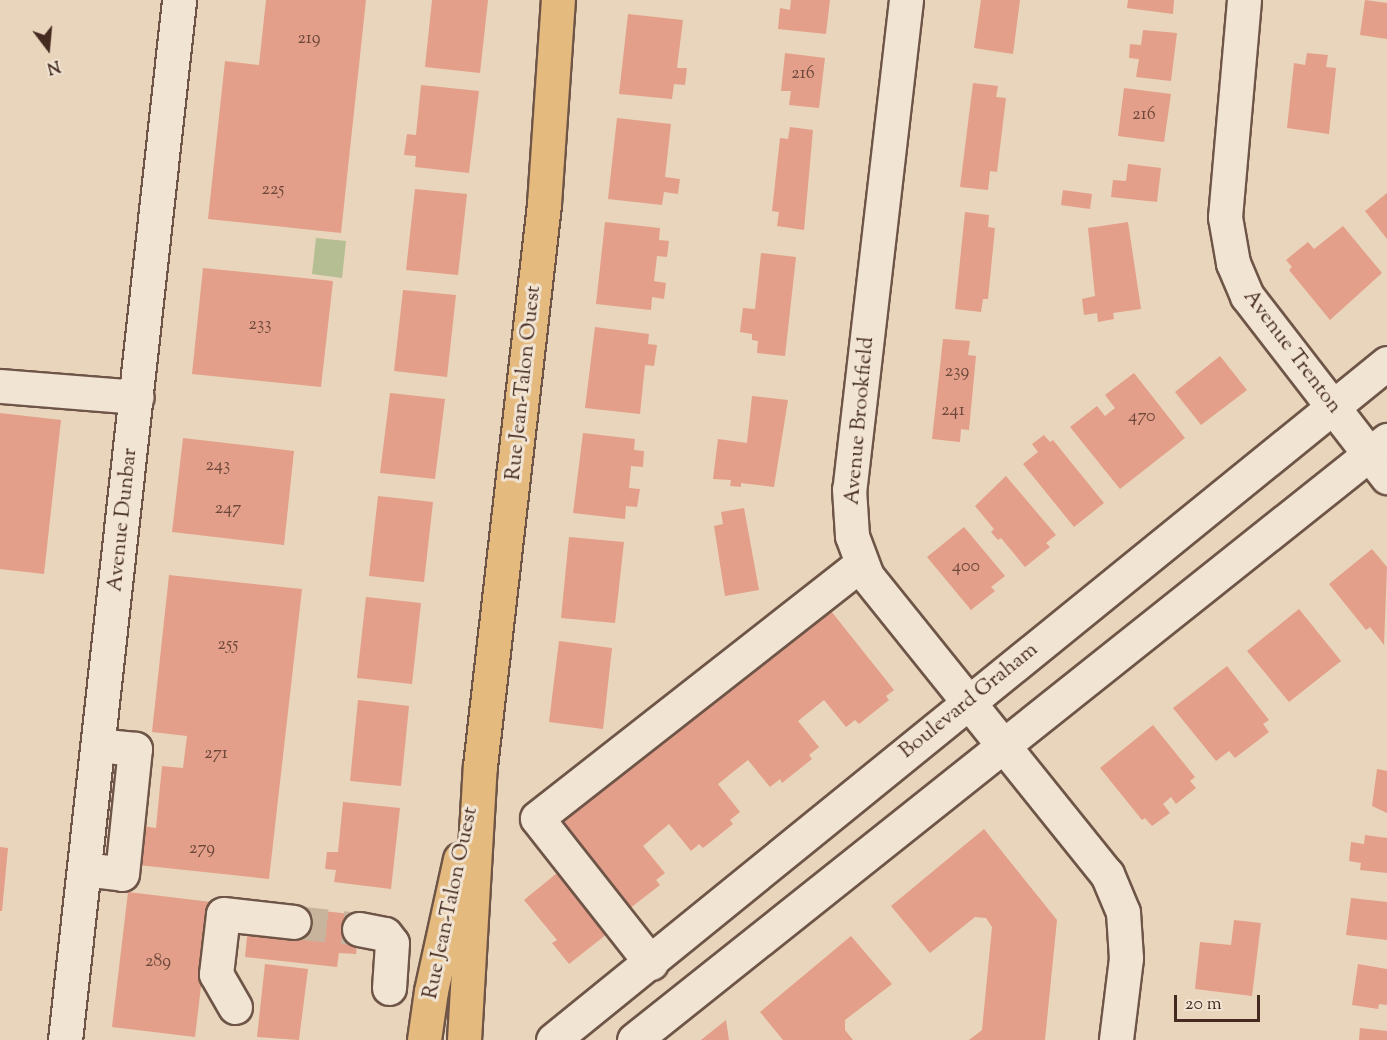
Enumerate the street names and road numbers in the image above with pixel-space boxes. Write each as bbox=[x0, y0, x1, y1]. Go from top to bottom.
street label: Rue Jean-Talon Ouest bbox=[501, 284, 547, 482]
street label: Avenue Trenton bbox=[1237, 285, 1347, 419]
street label: Avenue Brookfield bbox=[840, 336, 880, 506]
street label: Avenue Dunbar bbox=[103, 447, 143, 593]
street label: Boulevard Graham bbox=[895, 638, 1043, 764]
street label: Rue Jean-Talon Ouest bbox=[418, 805, 484, 1001]

